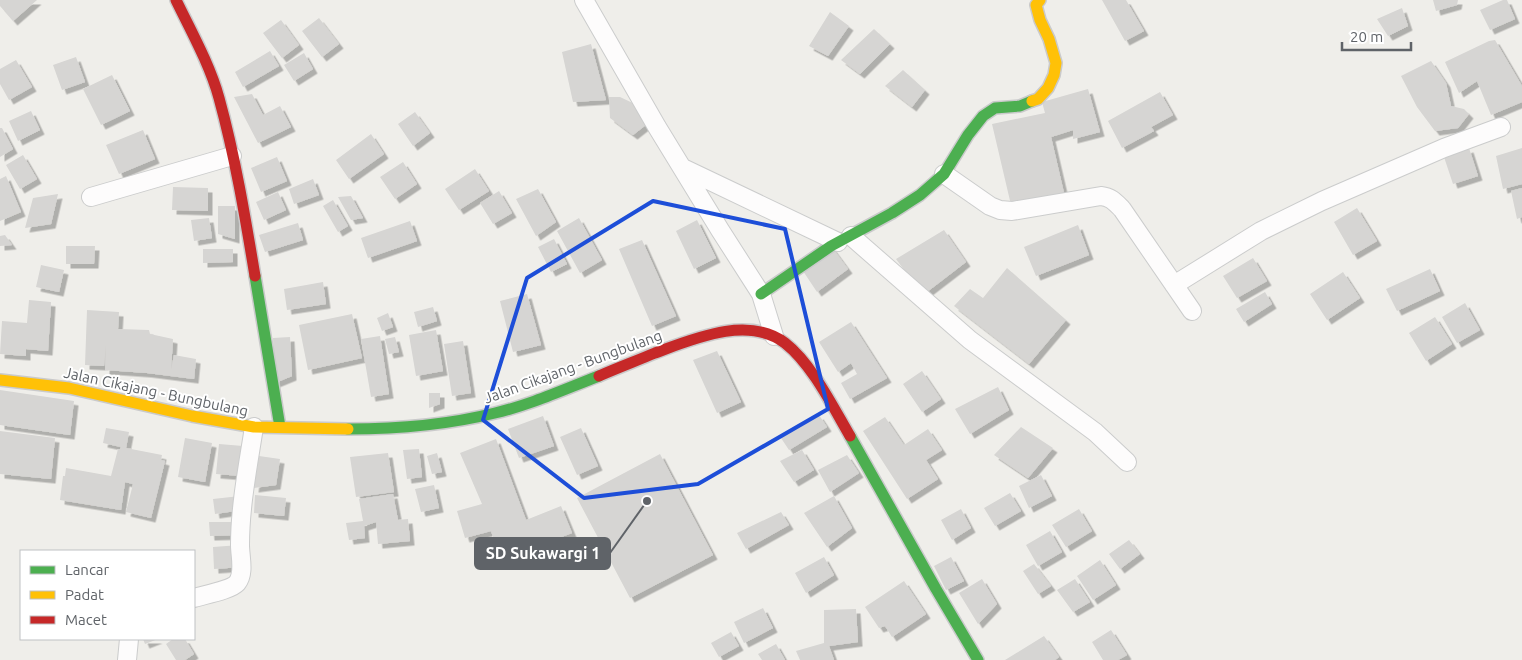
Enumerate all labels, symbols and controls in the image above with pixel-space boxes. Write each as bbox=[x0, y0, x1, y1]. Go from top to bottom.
scale bar bbox=[1342, 20, 1411, 52]
text: 20 m bbox=[1350, 28, 1383, 45]
street label: Jalan Cikajang - Bungbulang bbox=[482, 326, 664, 407]
street label: Jalan Cikajang - Bungbulang bbox=[62, 364, 250, 419]
callout: SD Sukawargi 1 bbox=[475, 538, 610, 569]
text: SD Sukawargi 1 bbox=[486, 544, 600, 562]
legend bbox=[20, 550, 195, 640]
text: Lancar bbox=[65, 561, 110, 578]
text: Padat bbox=[65, 586, 104, 603]
text: Macet bbox=[65, 611, 107, 628]

